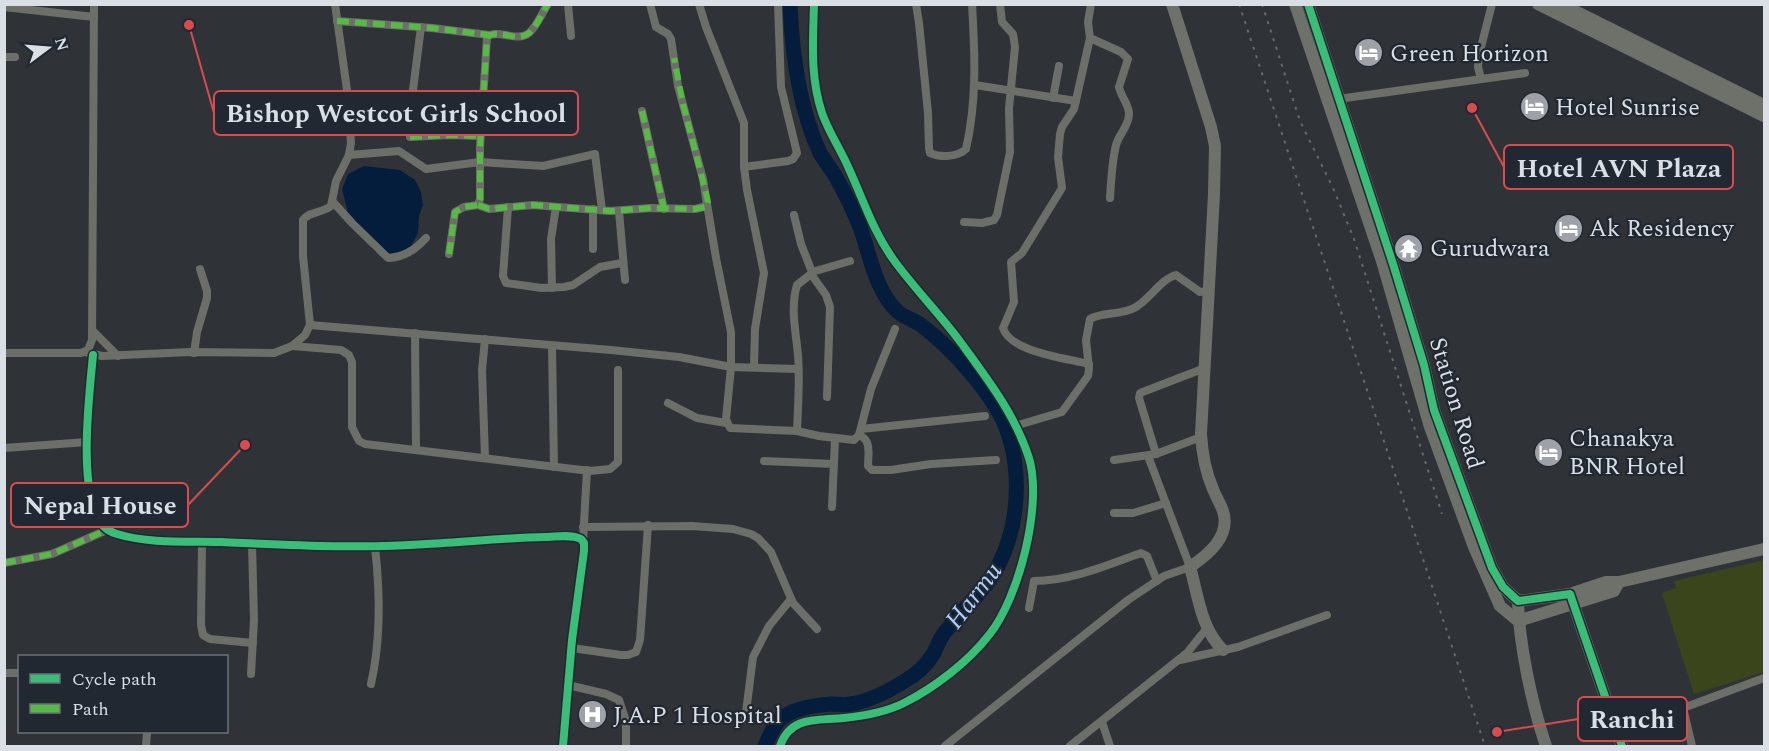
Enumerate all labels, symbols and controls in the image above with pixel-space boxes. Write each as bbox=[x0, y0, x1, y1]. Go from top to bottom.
north arrow bbox=[18, 18, 78, 78]
text: N bbox=[48, 35, 75, 54]
place label: Green Horizon bbox=[1390, 36, 1549, 72]
hotel icon: Green Horizon bbox=[1353, 37, 1385, 69]
place label: Hotel Sunrise bbox=[1555, 90, 1700, 126]
callout: Bishop Westcot Girls School bbox=[214, 91, 578, 135]
hotel icon: Hotel Sunrise bbox=[1518, 91, 1550, 123]
text: Bishop Westcot Girls School bbox=[226, 94, 566, 134]
callout: Hotel AVN Plaza bbox=[1504, 145, 1733, 189]
text: Hotel AVN Plaza bbox=[1516, 149, 1722, 189]
place label: Ak Residency bbox=[1589, 211, 1735, 247]
hotel icon: Ak Residency bbox=[1552, 212, 1584, 244]
place label: Gurudwara bbox=[1430, 231, 1550, 267]
temple icon: Gurudwara bbox=[1393, 232, 1425, 264]
street label: Station Road bbox=[1419, 333, 1493, 474]
place label: Chanakya BNR Hotel bbox=[1569, 421, 1685, 485]
hotel icon: Chanakya BNR Hotel bbox=[1532, 436, 1564, 468]
callout: Nepal House bbox=[11, 483, 188, 527]
text: Nepal House bbox=[23, 486, 177, 526]
water label: Harmu bbox=[935, 553, 1013, 638]
legend bbox=[18, 655, 228, 733]
text: Cycle path bbox=[72, 666, 157, 693]
text: Path bbox=[72, 696, 109, 723]
callout: Ranchi bbox=[1578, 697, 1687, 741]
place label: J.A.P 1 Hospital bbox=[613, 698, 782, 734]
hospital icon: J.A.P 1 Hospital bbox=[576, 699, 608, 731]
text: Ranchi bbox=[1589, 700, 1675, 740]

